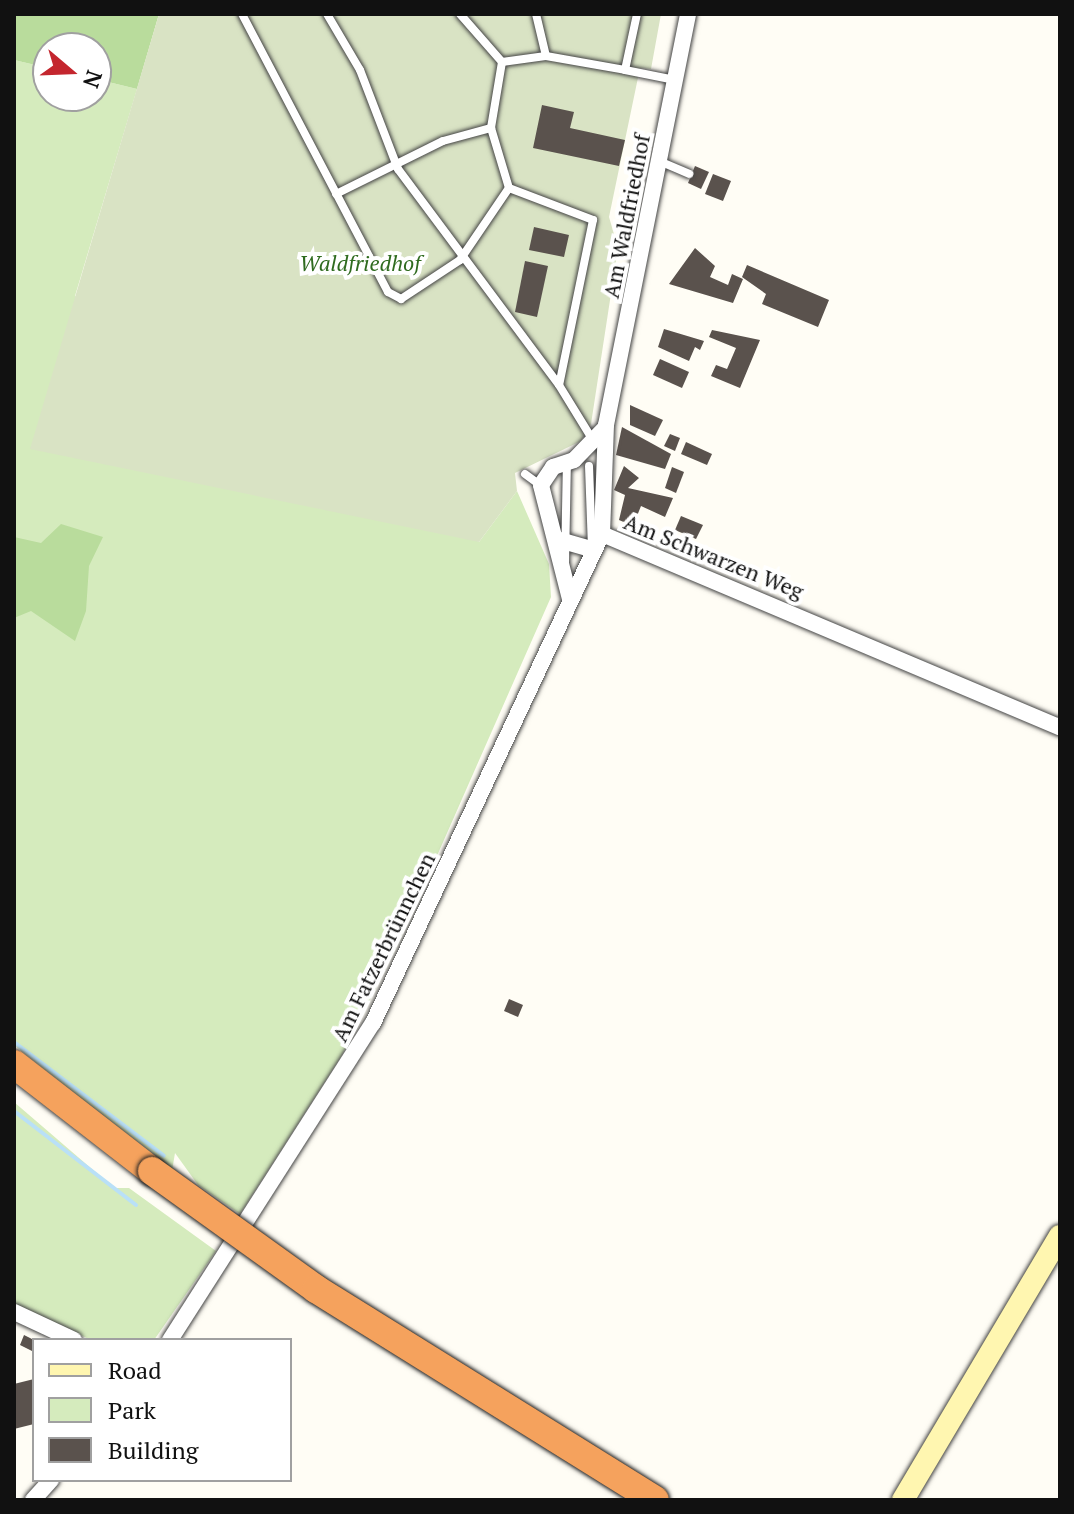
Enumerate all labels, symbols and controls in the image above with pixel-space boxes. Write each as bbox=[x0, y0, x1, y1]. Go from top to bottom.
north arrow bbox=[32, 32, 112, 112]
text: N bbox=[77, 67, 110, 92]
street label: Am Waldfriedhof bbox=[597, 132, 655, 300]
park label: Waldfriedhof bbox=[299, 250, 421, 276]
street label: Am Schwarzen Weg bbox=[620, 508, 808, 604]
street label: Am Fatzerbrünnchen bbox=[326, 848, 440, 1046]
legend bbox=[32, 1338, 292, 1482]
text: Road bbox=[108, 1354, 162, 1386]
text: Park bbox=[108, 1394, 156, 1426]
text: Building bbox=[108, 1434, 198, 1466]

